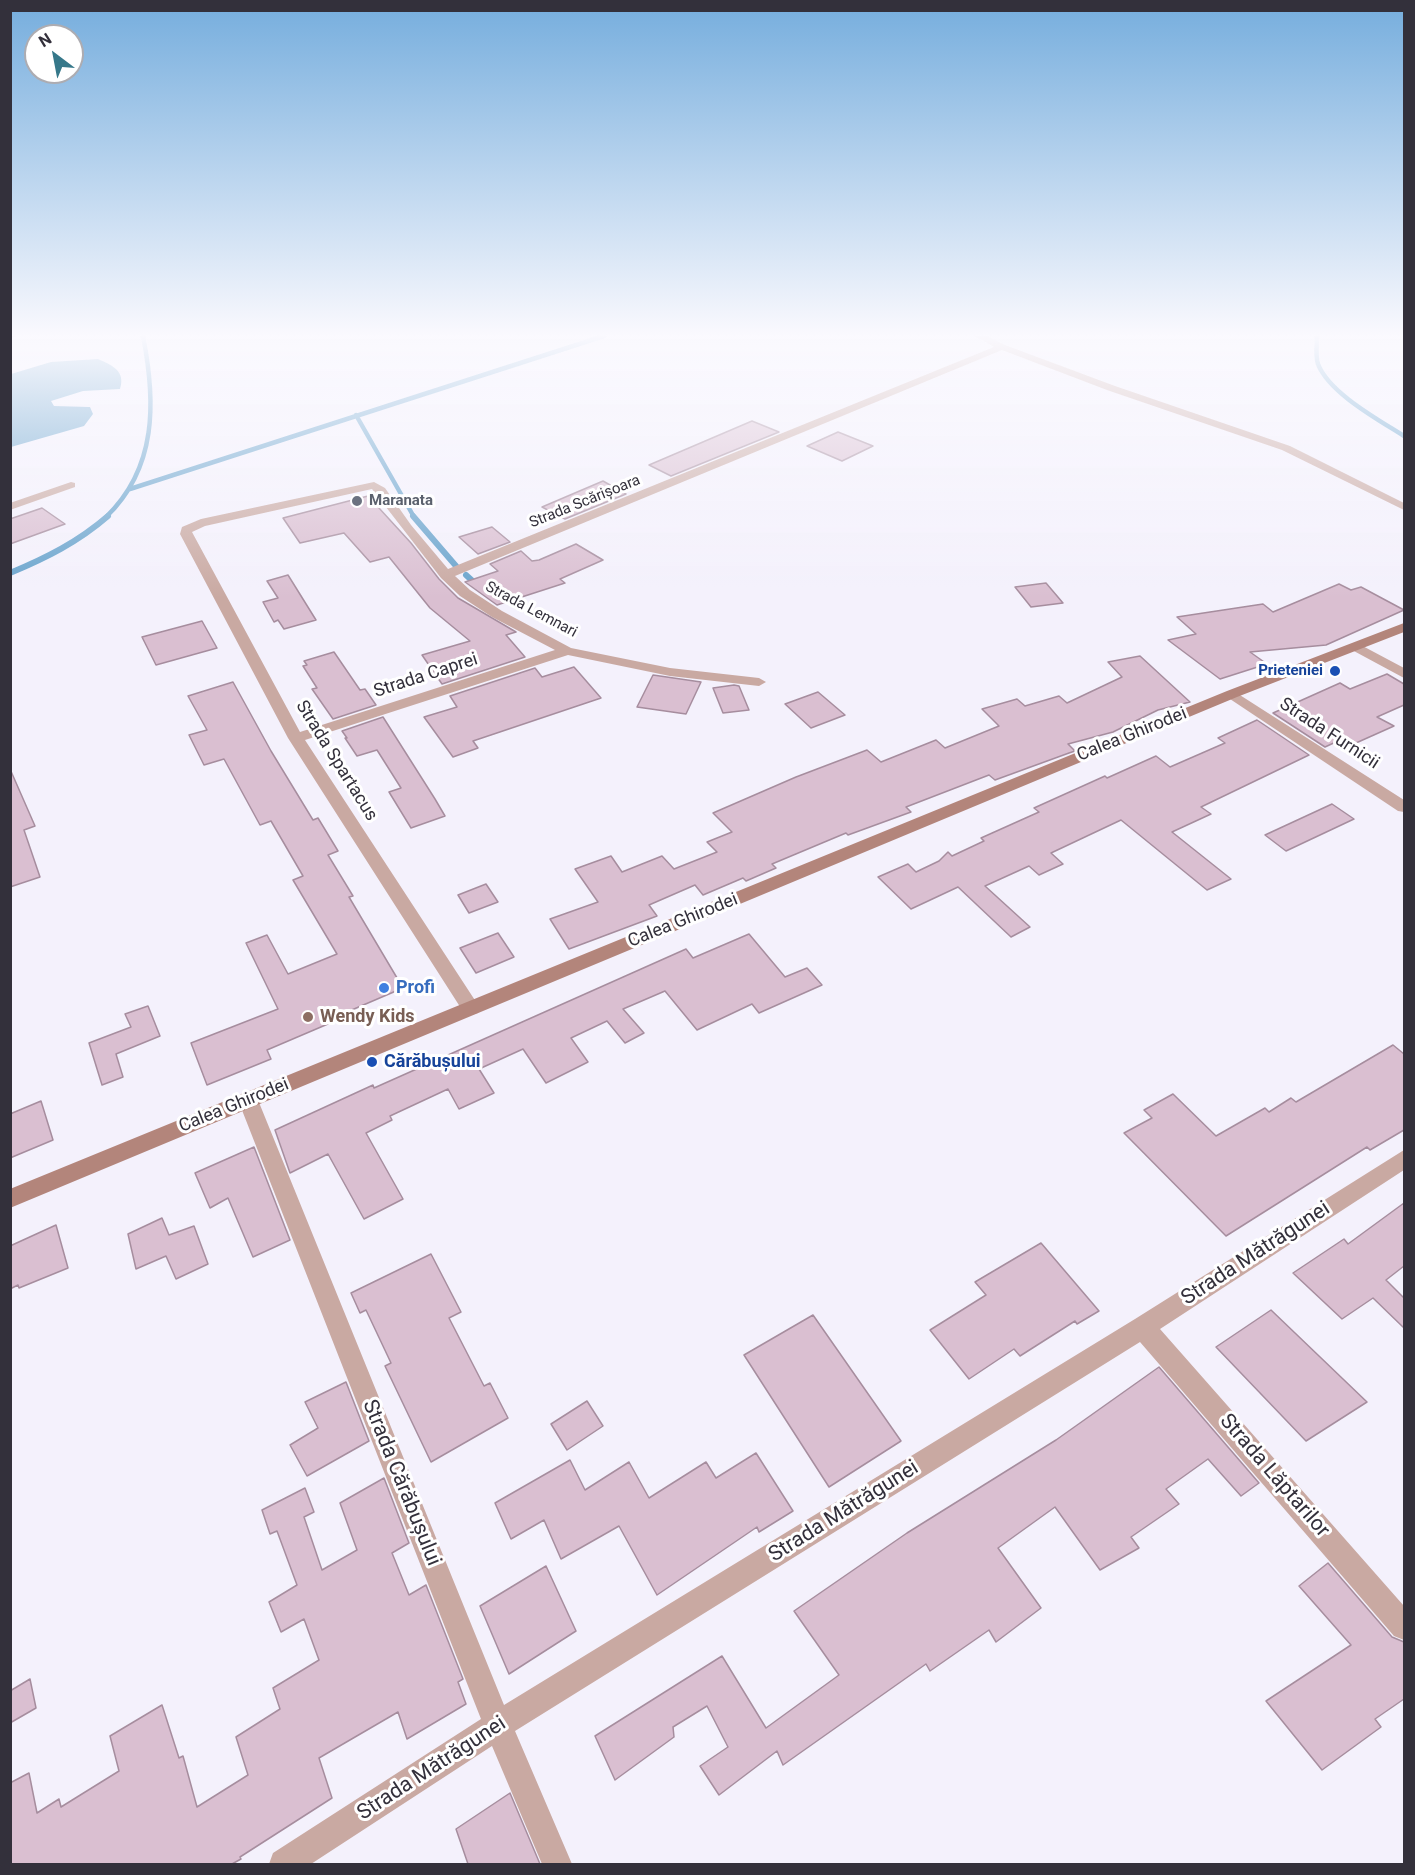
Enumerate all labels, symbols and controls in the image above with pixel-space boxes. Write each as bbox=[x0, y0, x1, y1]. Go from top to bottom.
north arrow bbox=[24, 24, 84, 84]
text: N bbox=[35, 29, 55, 51]
street label: Strada Scărișoara bbox=[527, 472, 643, 532]
place label: Maranata bbox=[369, 492, 433, 510]
marker: Maranata bbox=[350, 494, 364, 508]
street label: Strada Lemnari bbox=[482, 578, 580, 642]
street label: Strada Caprei bbox=[371, 649, 481, 703]
place label: Prieteniei bbox=[1258, 662, 1323, 680]
marker: Prieteniei bbox=[1328, 664, 1342, 678]
street label: Strada Furnicii bbox=[1275, 694, 1383, 774]
street label: Strada Spartacus bbox=[290, 697, 382, 825]
street label: Calea Ghirodei bbox=[1074, 703, 1190, 767]
street label: Calea Ghirodei bbox=[625, 889, 741, 953]
place label: Profi bbox=[396, 977, 435, 999]
marker: Profi bbox=[377, 981, 391, 995]
place label: Wendy Kids bbox=[320, 1006, 415, 1028]
marker: Wendy Kids bbox=[301, 1010, 315, 1024]
place label: Cărăbușului bbox=[384, 1051, 480, 1073]
marker: Cărăbușului bbox=[365, 1055, 379, 1069]
street label: Calea Ghirodei bbox=[176, 1074, 292, 1138]
street label: Strada Mătrăgunei bbox=[1177, 1197, 1335, 1311]
street label: Strada Cărăbușului bbox=[356, 1396, 446, 1570]
street label: Strada Lăptarilor bbox=[1214, 1409, 1334, 1543]
street label: Strada Mătrăgunei bbox=[764, 1456, 924, 1568]
street label: Strada Mătrăgunei bbox=[353, 1712, 511, 1826]

